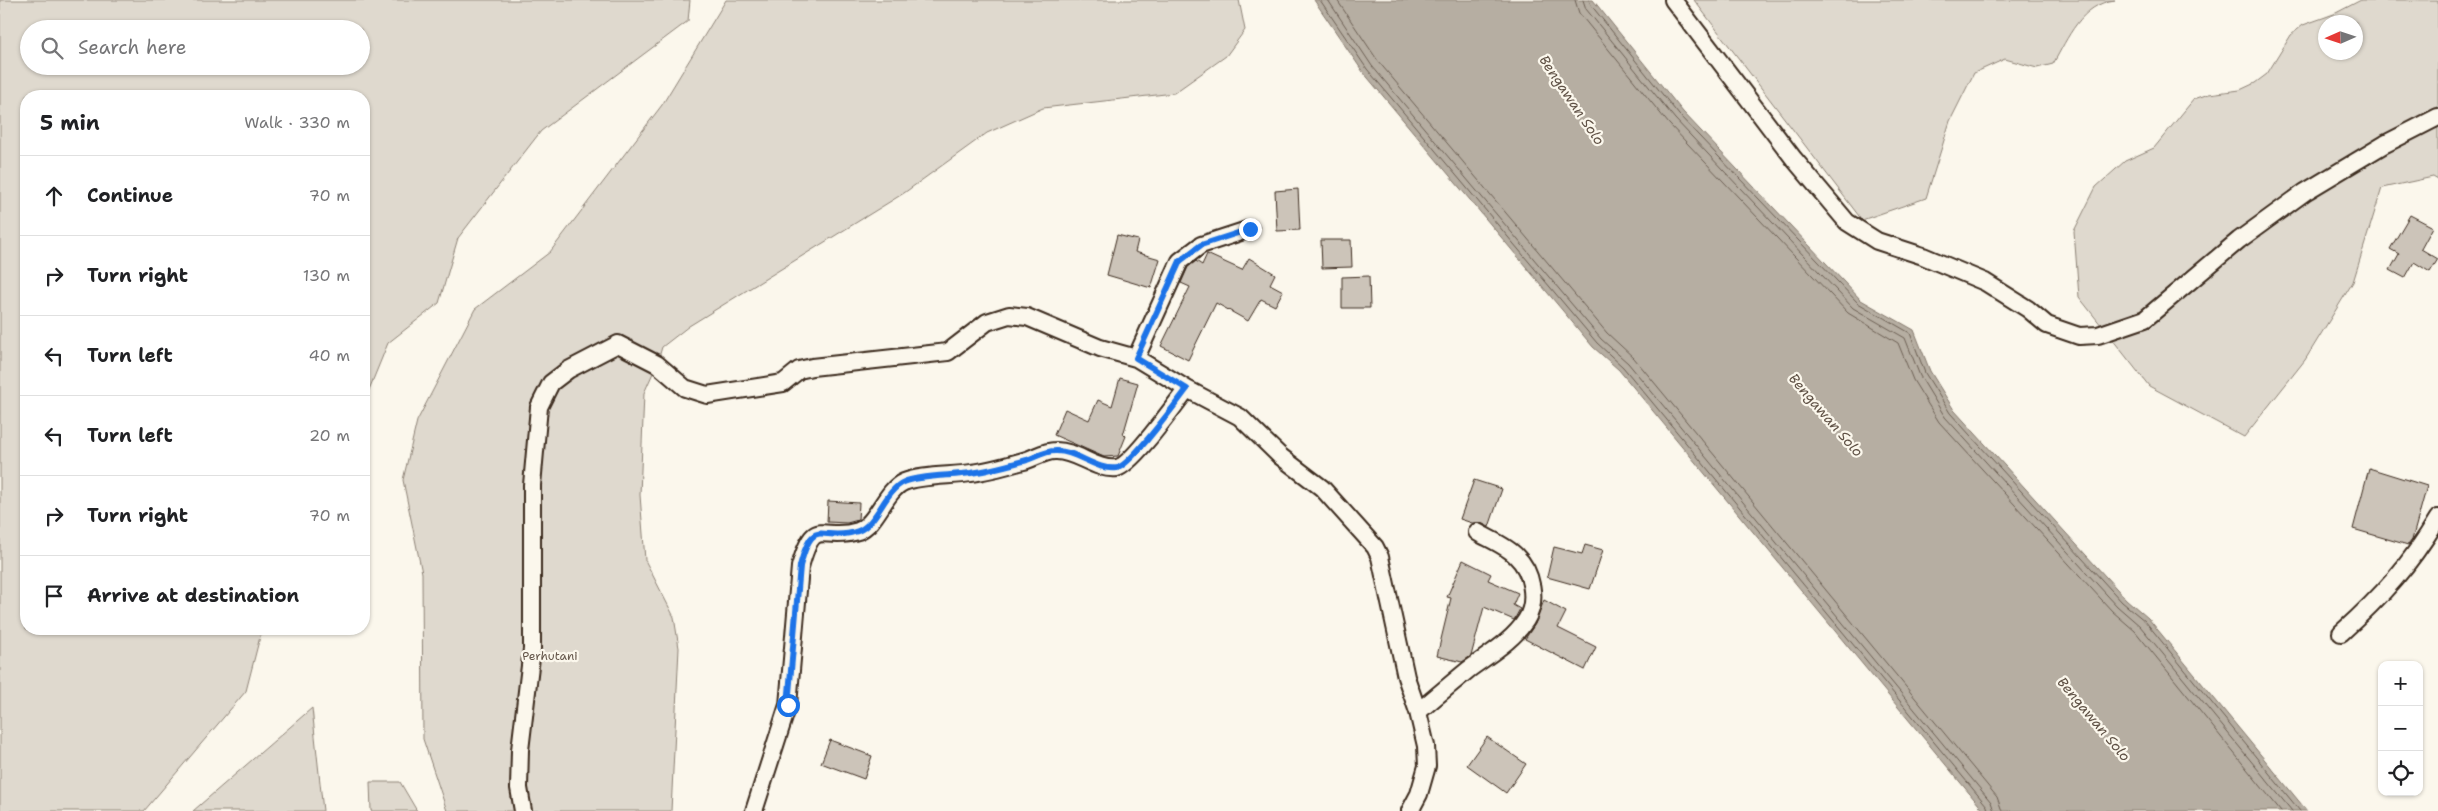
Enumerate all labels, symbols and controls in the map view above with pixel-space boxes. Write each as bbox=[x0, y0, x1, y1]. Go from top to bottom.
north arrow bbox=[2318, 15, 2363, 60]
search box bbox=[20, 20, 370, 75]
icon: search bbox=[38, 34, 66, 62]
text: Search here bbox=[78, 35, 187, 60]
water label: Bengawan Solo bbox=[1535, 52, 1609, 148]
text: 5 min bbox=[40, 109, 100, 137]
text: Walk · 330 m bbox=[244, 112, 350, 133]
icon: ahead bbox=[40, 182, 68, 210]
text: Continue bbox=[87, 183, 173, 208]
text: 70 m bbox=[309, 185, 350, 206]
route end bbox=[1239, 218, 1262, 241]
icon: right bbox=[40, 262, 68, 290]
text: Turn right bbox=[87, 263, 188, 288]
text: 130 m bbox=[303, 265, 350, 286]
icon: left bbox=[40, 342, 68, 370]
text: Turn left bbox=[87, 343, 173, 368]
text: 40 m bbox=[308, 345, 350, 366]
water label: Bengawan Solo bbox=[1785, 370, 1867, 460]
icon: left bbox=[40, 422, 68, 450]
text: Turn left bbox=[87, 423, 173, 448]
text: 20 m bbox=[309, 425, 350, 446]
icon: right bbox=[40, 502, 68, 530]
text: Turn right bbox=[87, 503, 188, 528]
text: 70 m bbox=[309, 505, 350, 526]
icon: arrive bbox=[40, 582, 68, 610]
text: Arrive at destination bbox=[87, 583, 299, 608]
park label: Perhutani bbox=[522, 648, 578, 664]
map controls bbox=[2378, 661, 2423, 796]
button: + bbox=[2378, 661, 2423, 706]
water label: Bengawan Solo bbox=[2054, 673, 2134, 765]
route start bbox=[777, 694, 800, 717]
button: − bbox=[2378, 706, 2423, 751]
button: locate bbox=[2378, 751, 2423, 796]

